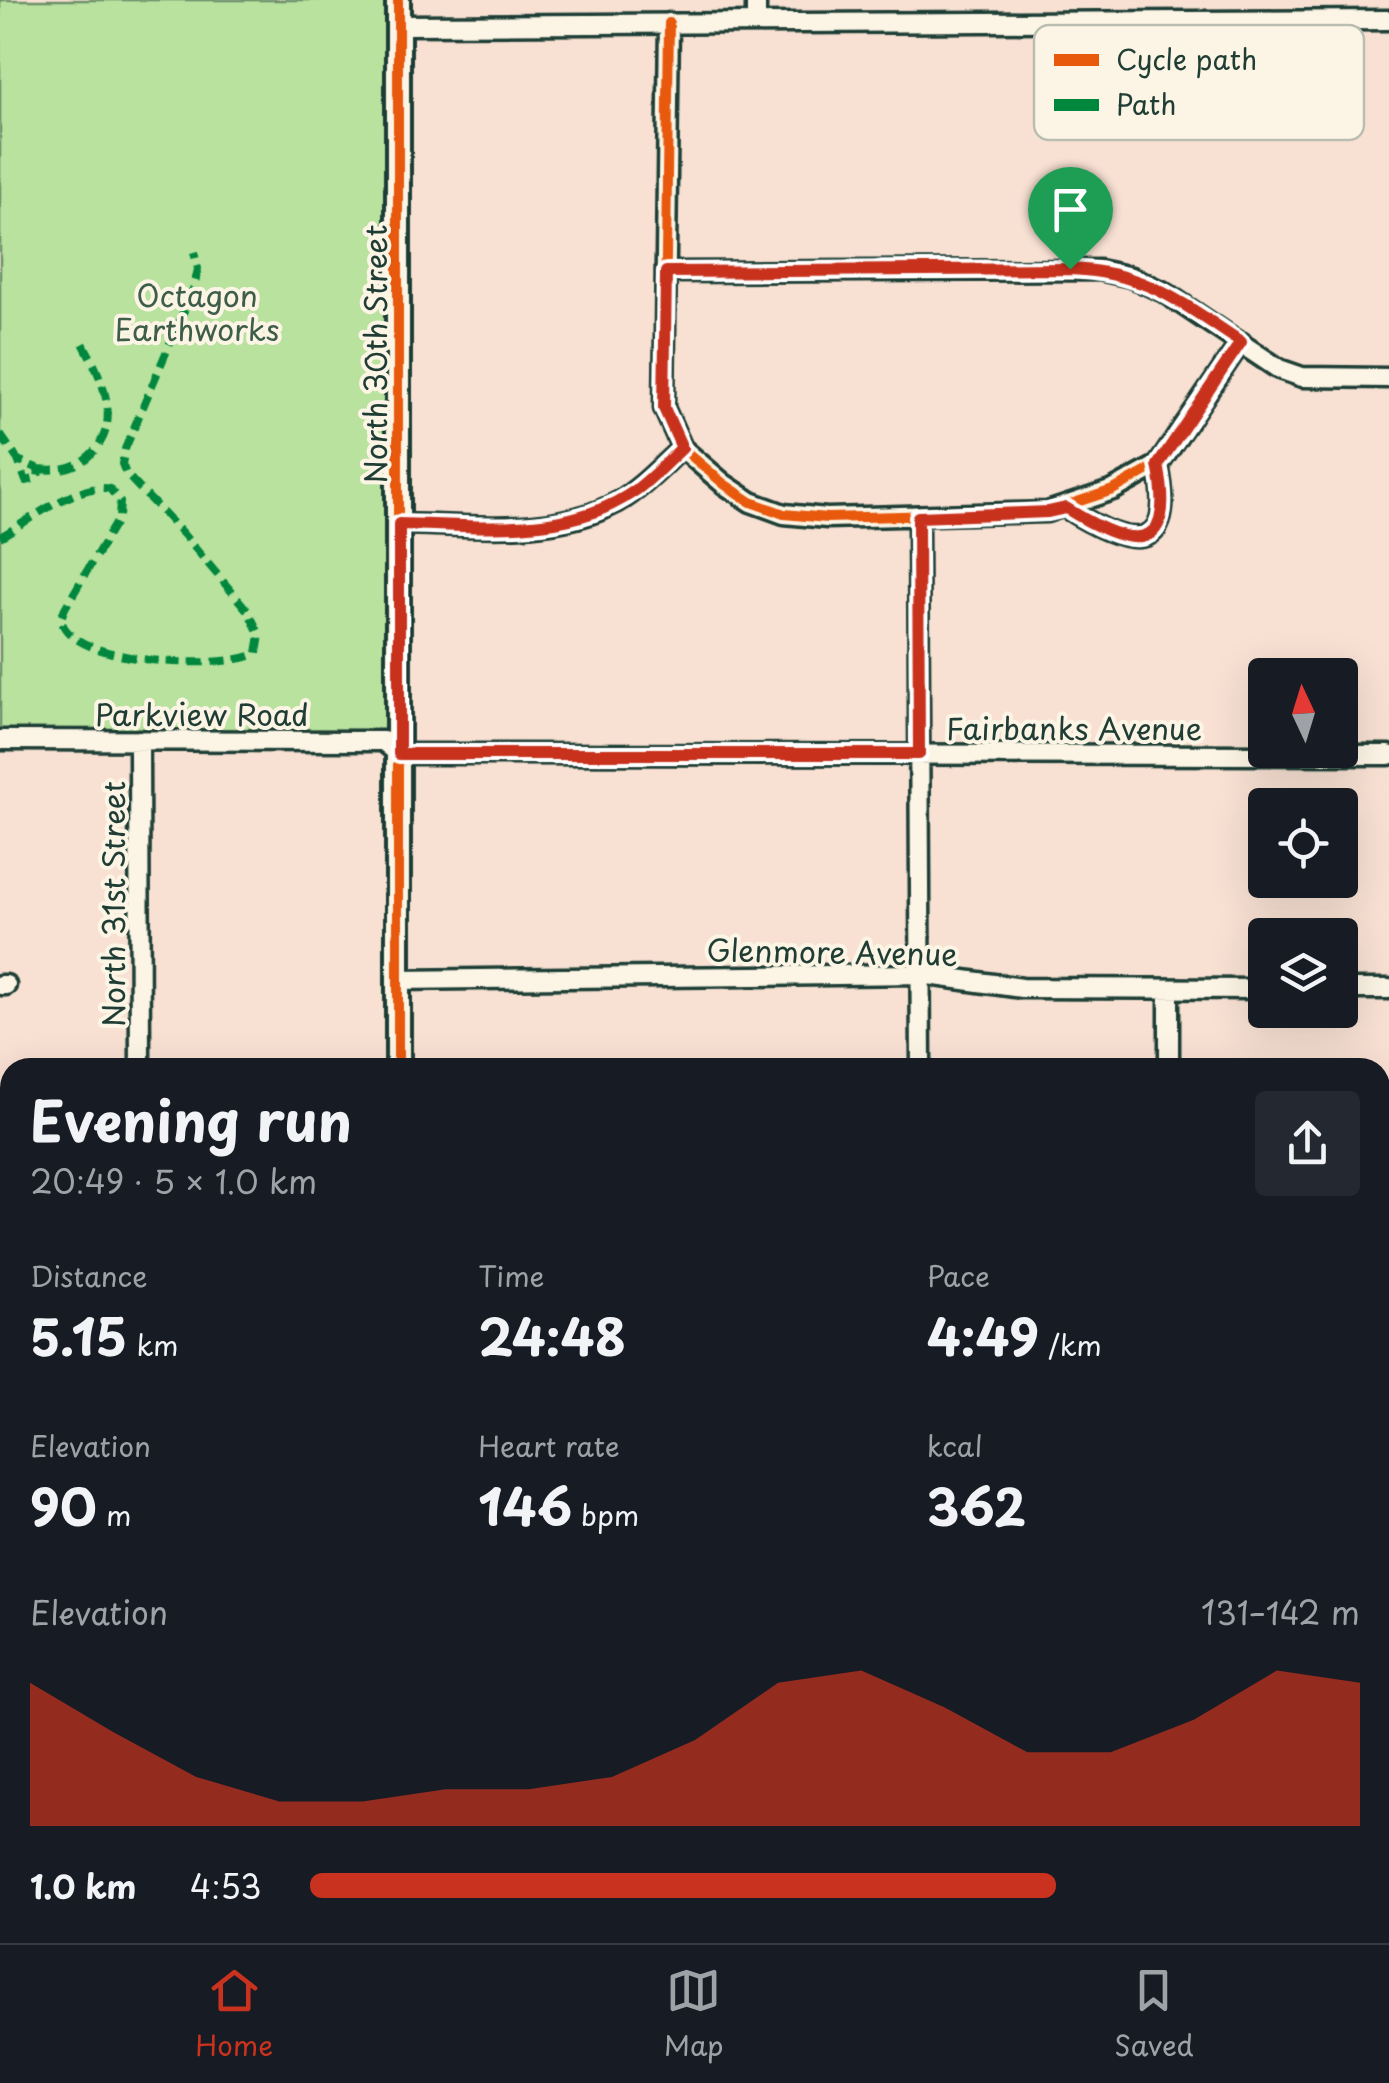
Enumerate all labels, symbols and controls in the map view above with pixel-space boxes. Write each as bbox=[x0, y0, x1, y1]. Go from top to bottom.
legend bbox=[1034, 25, 1364, 140]
text: Cycle path bbox=[1116, 37, 1257, 80]
text: Path bbox=[1116, 82, 1176, 125]
pin bbox=[1028, 167, 1113, 270]
icon: arrive bbox=[1043, 182, 1098, 237]
street label: North 30th Street bbox=[352, 225, 397, 483]
park label: Octagon Earthworks bbox=[115, 272, 279, 351]
north arrow bbox=[1248, 658, 1358, 768]
map controls bbox=[1248, 658, 1358, 1028]
street label: Parkview Road bbox=[95, 691, 309, 736]
street label: Fairbanks Avenue bbox=[946, 705, 1202, 750]
street label: North 31st Street bbox=[90, 781, 135, 1027]
button: locate bbox=[1248, 788, 1358, 898]
button: layers bbox=[1248, 918, 1358, 1028]
street label: Glenmore Avenue bbox=[706, 926, 958, 976]
text: Evening run bbox=[30, 1078, 352, 1161]
button: share bbox=[1255, 1091, 1360, 1196]
text: 20:49 · 5 × 1.0 km bbox=[30, 1157, 317, 1205]
text: Distance bbox=[30, 1254, 148, 1297]
text: Time bbox=[478, 1254, 545, 1297]
text: Pace bbox=[927, 1254, 990, 1297]
text: 5.15 bbox=[30, 1297, 127, 1373]
text: 24:48 bbox=[478, 1297, 626, 1373]
text: 4:49 bbox=[927, 1297, 1039, 1373]
text: km bbox=[127, 1323, 179, 1366]
text: /km bbox=[1039, 1323, 1102, 1366]
text: Elevation bbox=[30, 1424, 151, 1467]
text: Heart rate bbox=[478, 1424, 620, 1467]
text: kcal bbox=[927, 1424, 983, 1467]
text: 90 bbox=[30, 1467, 97, 1543]
text: 146 bbox=[478, 1467, 572, 1543]
text: 362 bbox=[927, 1467, 1026, 1543]
text: m bbox=[97, 1493, 132, 1536]
text: bpm bbox=[572, 1493, 639, 1536]
text: Elevation bbox=[30, 1588, 168, 1636]
text: 131–142 m bbox=[1201, 1588, 1360, 1636]
text: 1.0 km bbox=[30, 1862, 136, 1910]
text: 4:53 bbox=[190, 1862, 261, 1910]
tab: Home bbox=[195, 1963, 273, 2066]
tab: Map bbox=[664, 1963, 724, 2066]
tab: Saved bbox=[1114, 1963, 1194, 2066]

